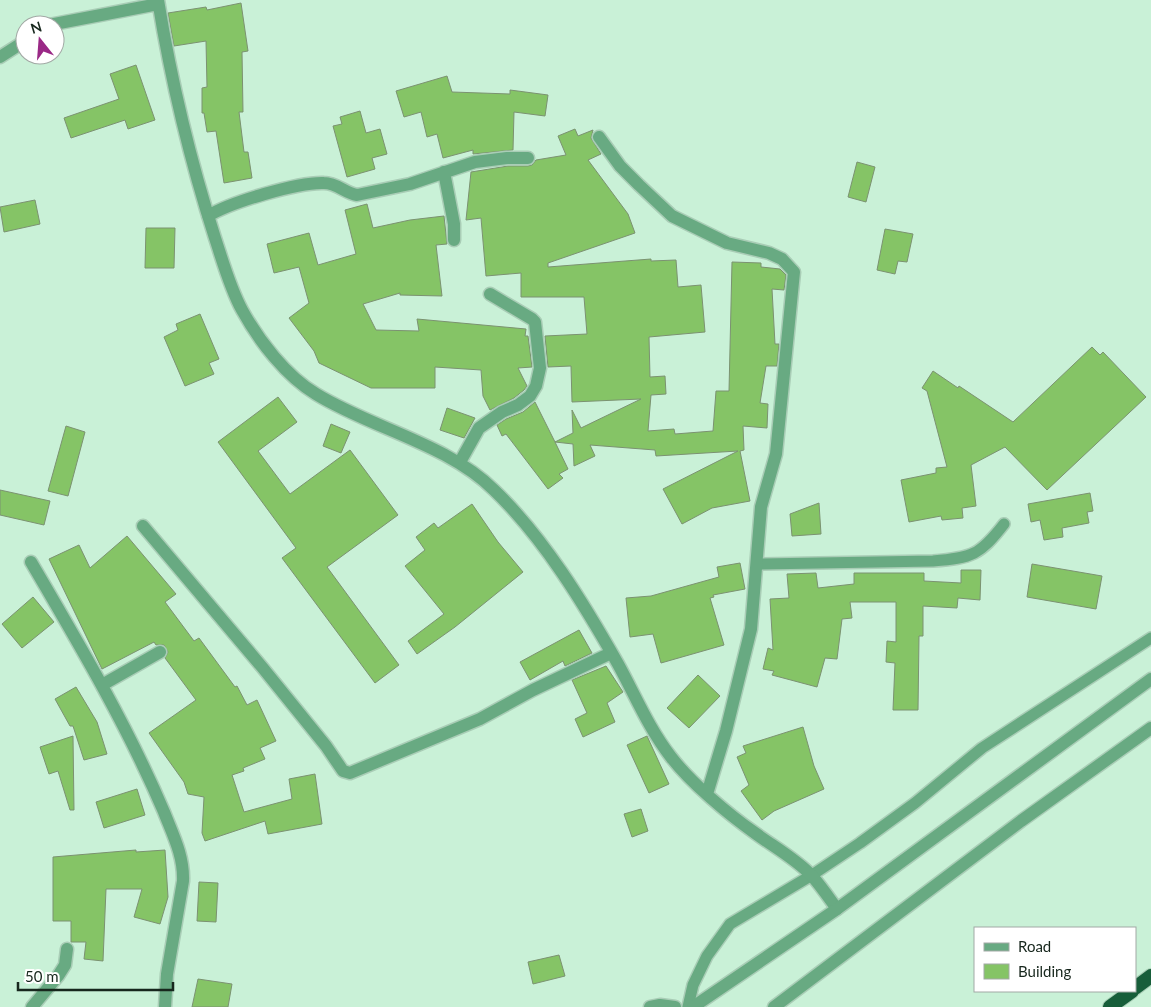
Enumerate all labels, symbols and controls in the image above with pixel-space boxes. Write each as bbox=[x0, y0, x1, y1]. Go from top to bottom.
north arrow bbox=[15, 15, 65, 65]
text: N bbox=[28, 17, 44, 37]
legend bbox=[974, 927, 1136, 992]
text: Road bbox=[1018, 937, 1051, 955]
scale bar bbox=[18, 960, 172, 992]
text: Building bbox=[1018, 962, 1071, 980]
text: 50 m bbox=[25, 967, 59, 985]

